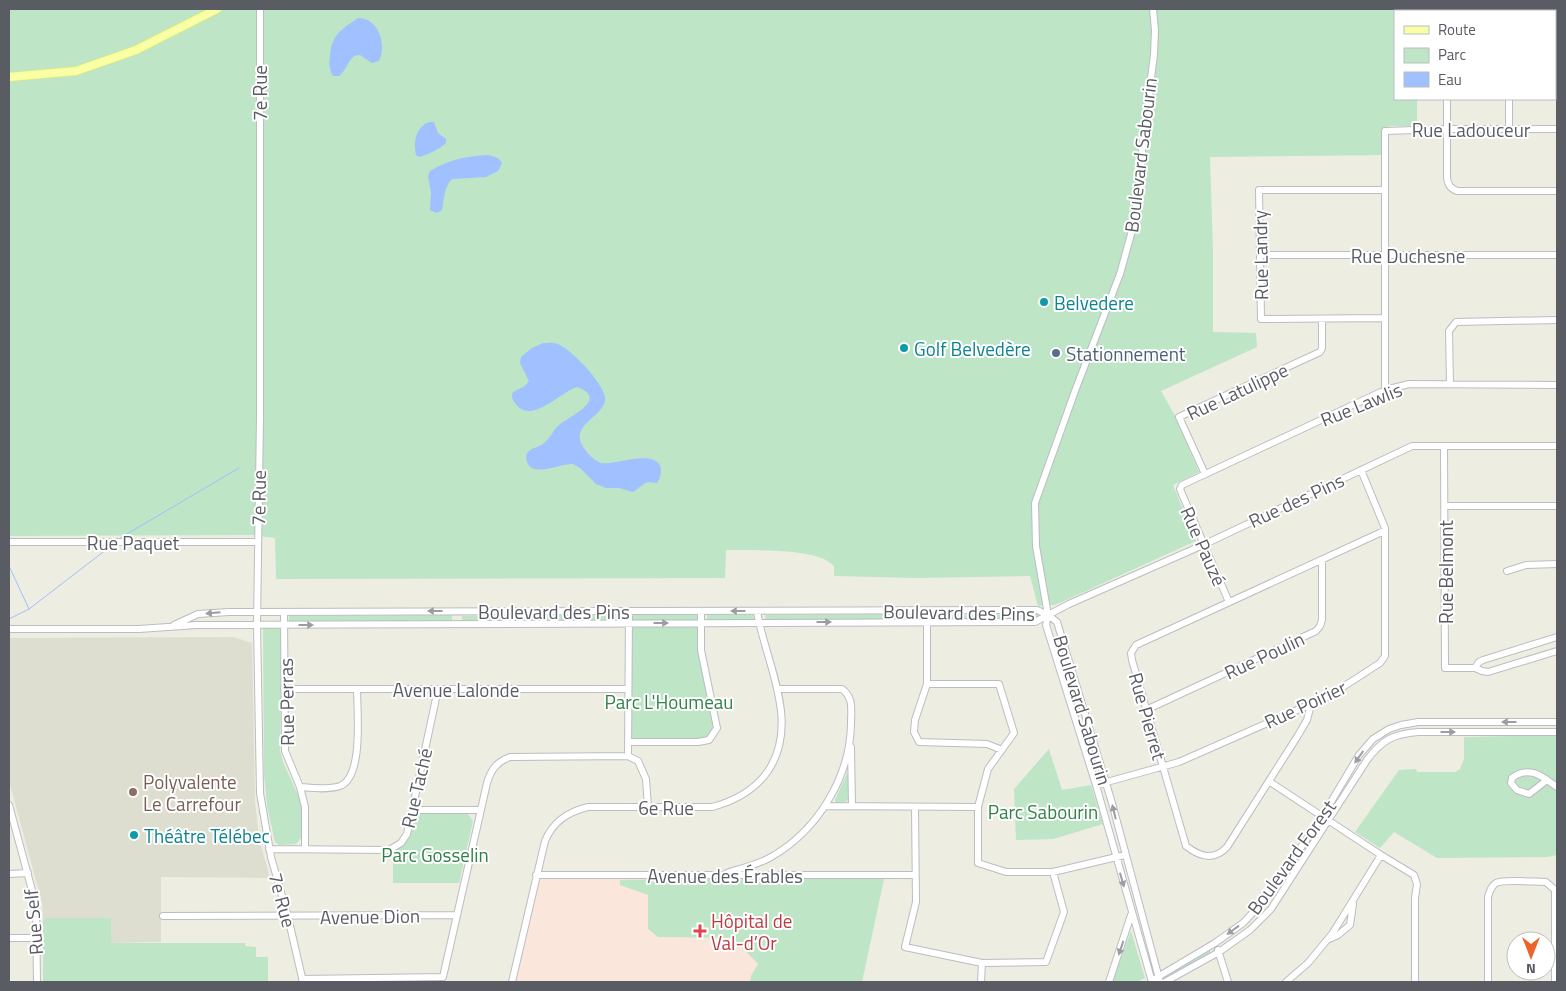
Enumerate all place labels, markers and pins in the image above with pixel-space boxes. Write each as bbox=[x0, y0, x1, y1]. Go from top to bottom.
place label: Belvedere bbox=[1054, 288, 1134, 317]
marker: Belvedere bbox=[1038, 296, 1050, 308]
place label: Golf Belvedère bbox=[914, 334, 1030, 363]
place label: Stationnement bbox=[1066, 339, 1186, 368]
marker: Golf Belvedère bbox=[898, 342, 910, 354]
marker: Stationnement bbox=[1050, 347, 1062, 359]
place label: Polyvalente Le Carrefour bbox=[143, 767, 241, 818]
marker: Polyvalente Le Carrefour bbox=[127, 786, 139, 798]
place label: Théâtre Télébec bbox=[144, 821, 270, 850]
marker: Théâtre Télébec bbox=[128, 829, 140, 841]
place label: Hôpital de Val-d’Or bbox=[711, 906, 792, 957]
marker: Hôpital de Val-d’Or bbox=[693, 924, 707, 938]

